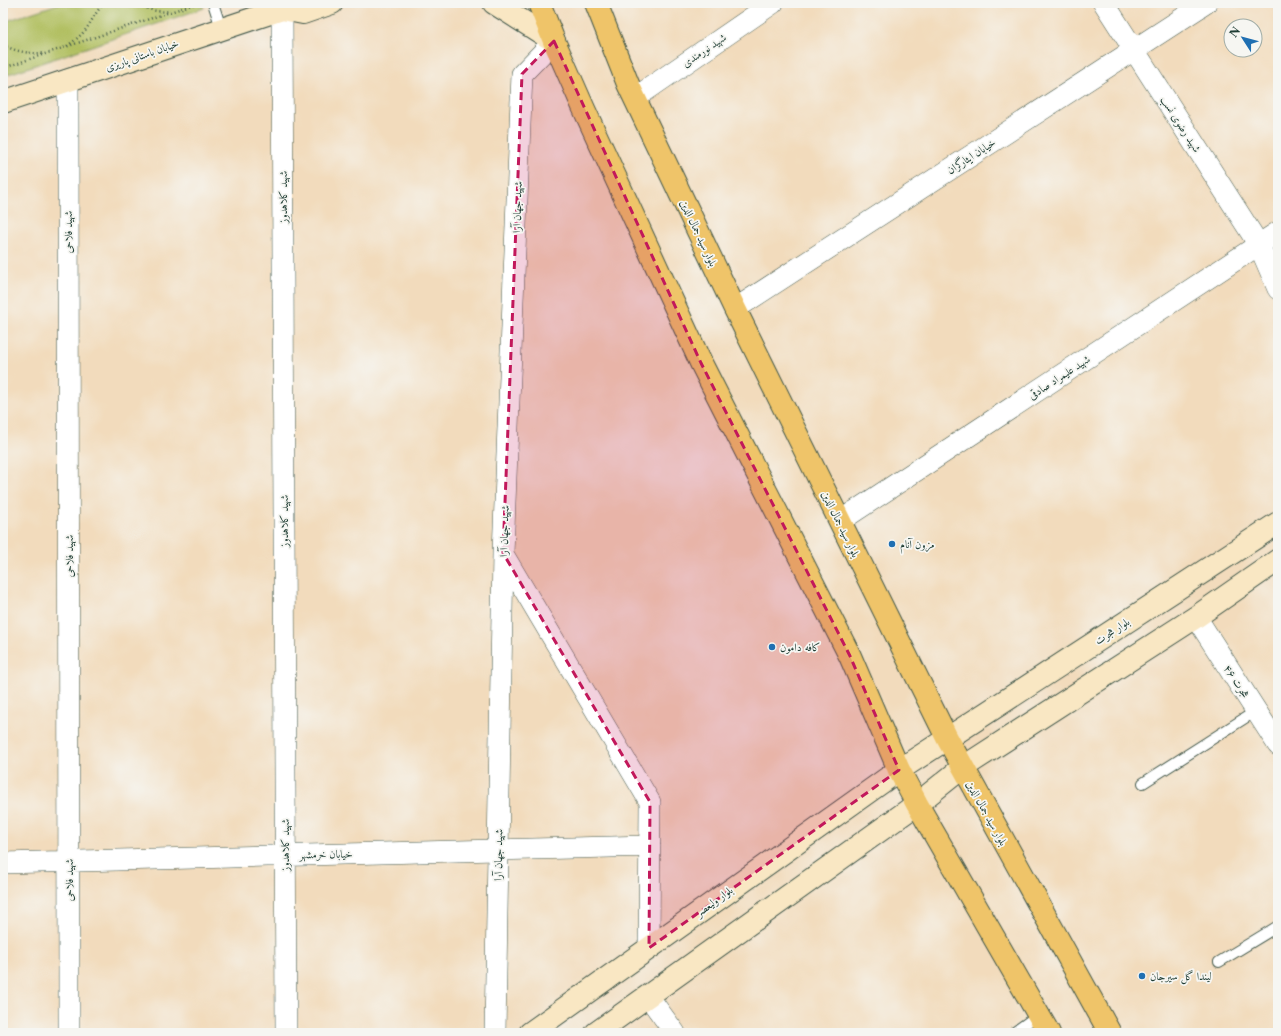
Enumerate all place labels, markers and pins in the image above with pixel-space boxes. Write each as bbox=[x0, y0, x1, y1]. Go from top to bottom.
place label: مزون آنام bbox=[900, 537, 935, 554]
marker: مزون آنام bbox=[887, 539, 897, 549]
place label: کافه دامون bbox=[780, 640, 821, 654]
marker: کافه دامون bbox=[767, 642, 777, 652]
place label: لیندا گل سیرجان bbox=[1150, 969, 1212, 985]
marker: لیندا گل سیرجان bbox=[1137, 971, 1147, 981]

